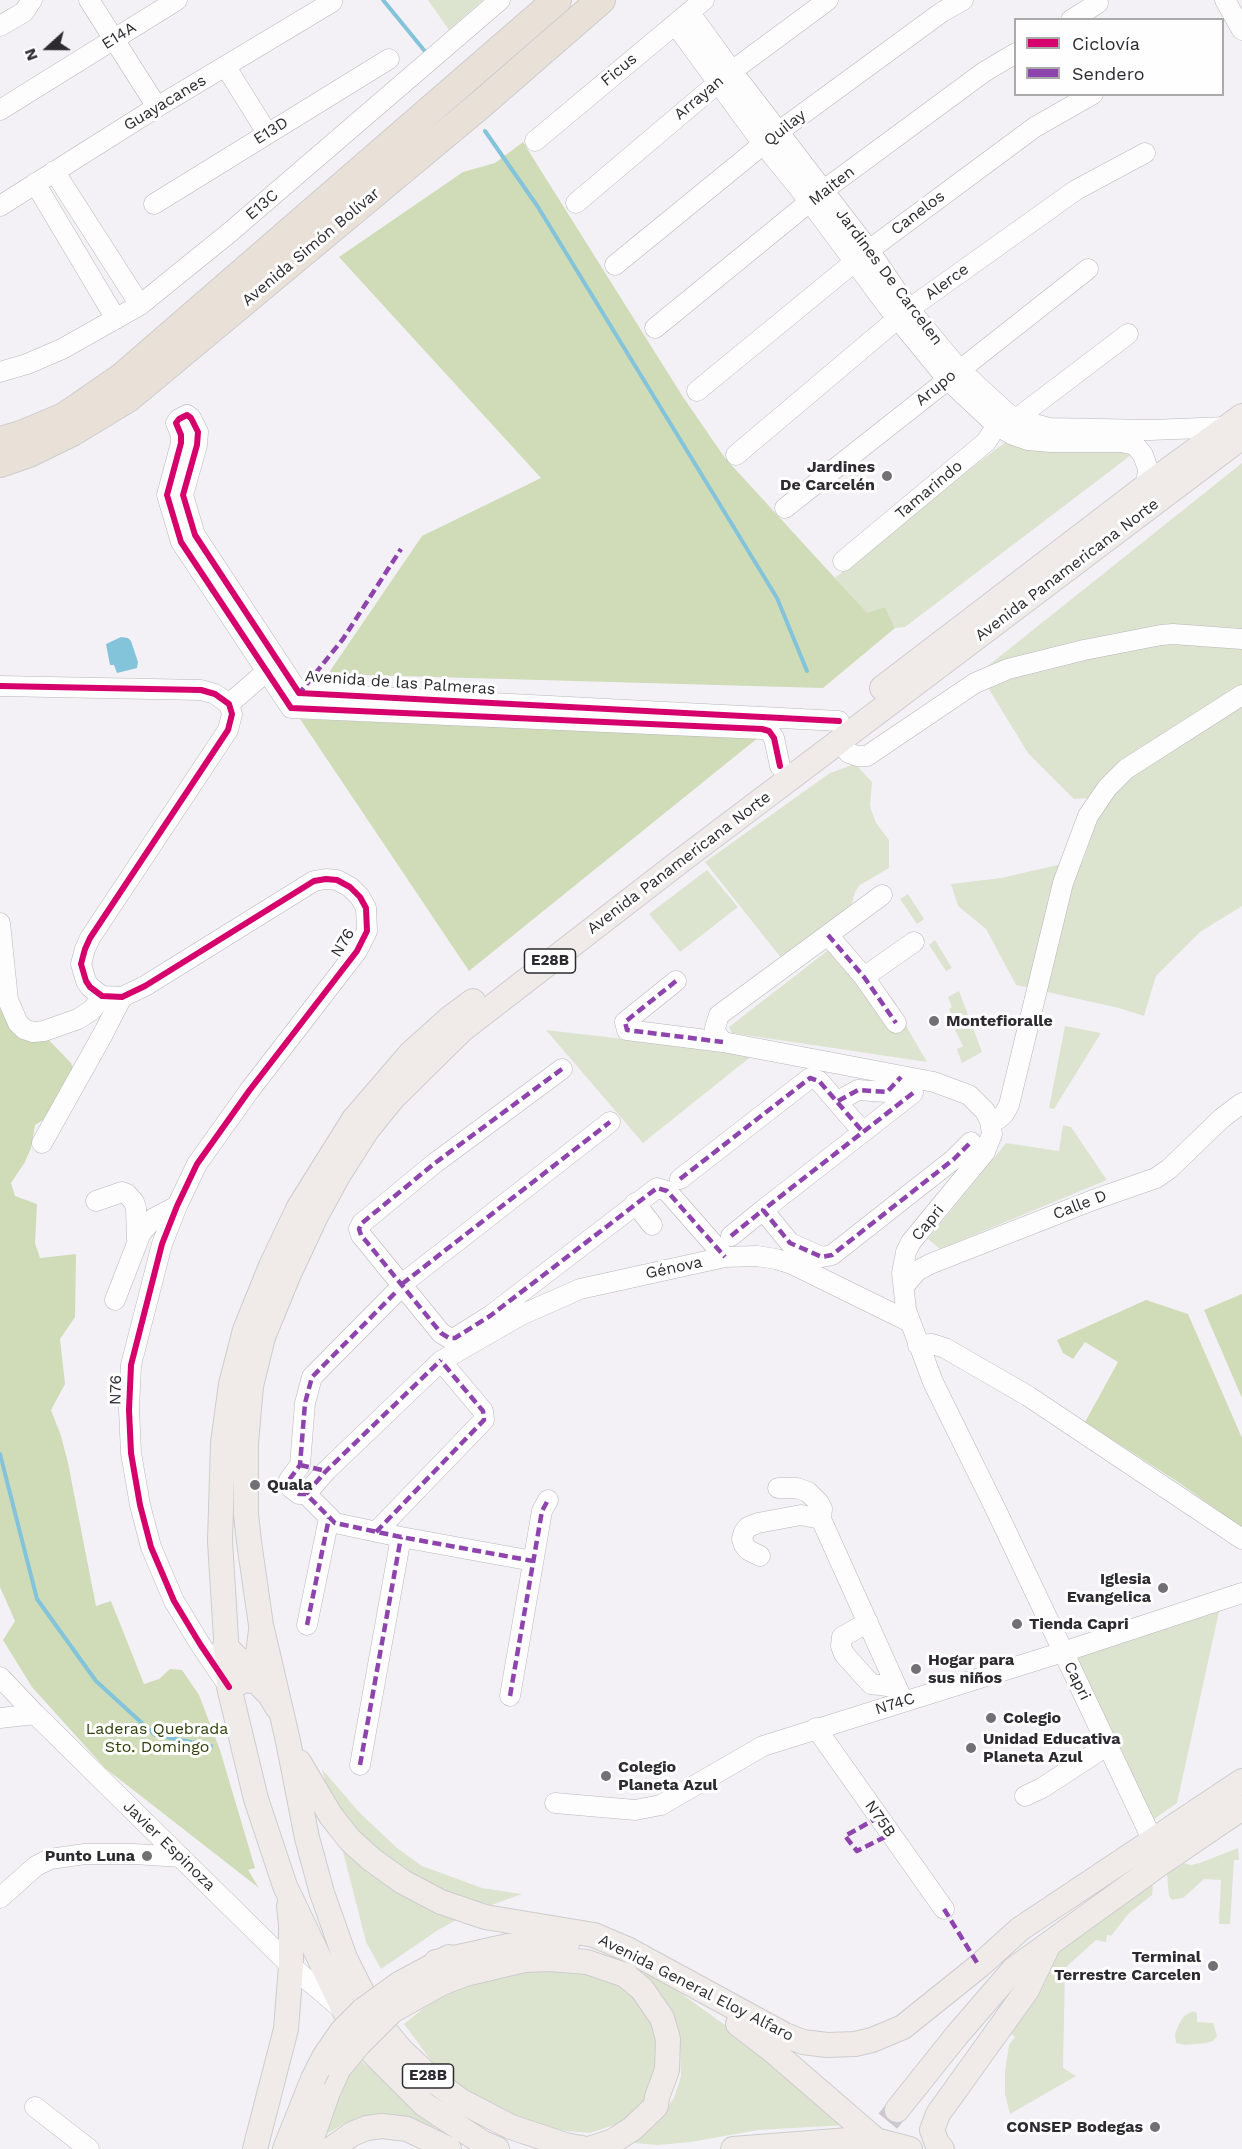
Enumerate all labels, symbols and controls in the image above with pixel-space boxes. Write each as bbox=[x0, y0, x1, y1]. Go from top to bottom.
north arrow bbox=[18, 18, 78, 78]
street label: E14A bbox=[98, 18, 140, 54]
legend bbox=[1014, 18, 1224, 96]
text: Ciclovía bbox=[1072, 33, 1140, 54]
text: N bbox=[20, 46, 42, 64]
street label: Ficus bbox=[597, 49, 641, 91]
text: Sendero bbox=[1072, 63, 1145, 84]
street label: Guayacanes bbox=[120, 71, 210, 135]
street label: Arrayan bbox=[670, 72, 728, 124]
street label: Quilay bbox=[760, 106, 810, 150]
street label: E13D bbox=[250, 113, 292, 149]
street label: Maiten bbox=[805, 162, 859, 210]
street label: Avenida Simón Bolívar bbox=[238, 184, 384, 310]
street label: E13C bbox=[242, 186, 282, 224]
street label: Canelos bbox=[887, 187, 949, 239]
street label: Jardines De Carcelen bbox=[831, 205, 947, 349]
street label: Alerce bbox=[921, 260, 973, 304]
street label: Arupo bbox=[912, 366, 960, 410]
street label: Tamarindo bbox=[892, 456, 966, 524]
place label: Jardines De Carcelén bbox=[780, 457, 875, 495]
marker: Jardines De Carcelén bbox=[880, 469, 894, 483]
street label: Avenida Panamericana Norte bbox=[971, 495, 1163, 645]
street label: Avenida de las Palmeras bbox=[304, 667, 496, 699]
street label: Avenida Panamericana Norte bbox=[583, 788, 775, 938]
street label: N76 bbox=[327, 925, 359, 961]
road number: E28B bbox=[524, 949, 576, 973]
place label: Montefioralle bbox=[946, 1011, 1053, 1031]
marker: Montefioralle bbox=[927, 1014, 941, 1028]
street label: Calle D bbox=[1050, 1186, 1110, 1224]
street label: Capri bbox=[908, 1201, 948, 1245]
street label: Génova bbox=[644, 1253, 704, 1283]
street label: N76 bbox=[106, 1375, 126, 1405]
place label: Quala bbox=[267, 1475, 313, 1495]
marker: Quala bbox=[248, 1478, 262, 1492]
place label: Iglesia Evangelica bbox=[1067, 1569, 1151, 1607]
marker: Iglesia Evangelica bbox=[1156, 1581, 1170, 1595]
place label: Tienda Capri bbox=[1029, 1614, 1129, 1634]
marker: Tienda Capri bbox=[1010, 1617, 1024, 1631]
place label: Hogar para sus niños bbox=[928, 1650, 1014, 1688]
street label: Capri bbox=[1059, 1658, 1095, 1704]
marker: Hogar para sus niños bbox=[909, 1662, 923, 1676]
street label: N74C bbox=[873, 1689, 917, 1719]
place label: Colegio bbox=[1003, 1708, 1061, 1728]
marker: Colegio bbox=[984, 1711, 998, 1725]
park label: Laderas Quebrada Sto. Domingo bbox=[86, 1719, 228, 1757]
place label: Unidad Educativa Planeta Azul bbox=[983, 1729, 1120, 1767]
marker: Unidad Educativa Planeta Azul bbox=[964, 1741, 978, 1755]
place label: Colegio Planeta Azul bbox=[618, 1757, 718, 1795]
marker: Colegio Planeta Azul bbox=[599, 1769, 613, 1783]
street label: Javier Espinoza bbox=[119, 1797, 219, 1895]
street label: N75B bbox=[861, 1797, 899, 1841]
place label: Punto Luna bbox=[45, 1846, 135, 1866]
marker: Punto Luna bbox=[140, 1849, 154, 1863]
street label: Avenida General Eloy Alfaro bbox=[595, 1930, 797, 2046]
place label: Terminal Terrestre Carcelen bbox=[1054, 1947, 1201, 1985]
marker: Terminal Terrestre Carcelen bbox=[1206, 1959, 1220, 1973]
road number: E28B bbox=[402, 2064, 454, 2088]
place label: CONSEP Bodegas bbox=[1006, 2117, 1143, 2137]
marker: CONSEP Bodegas bbox=[1148, 2120, 1162, 2134]

